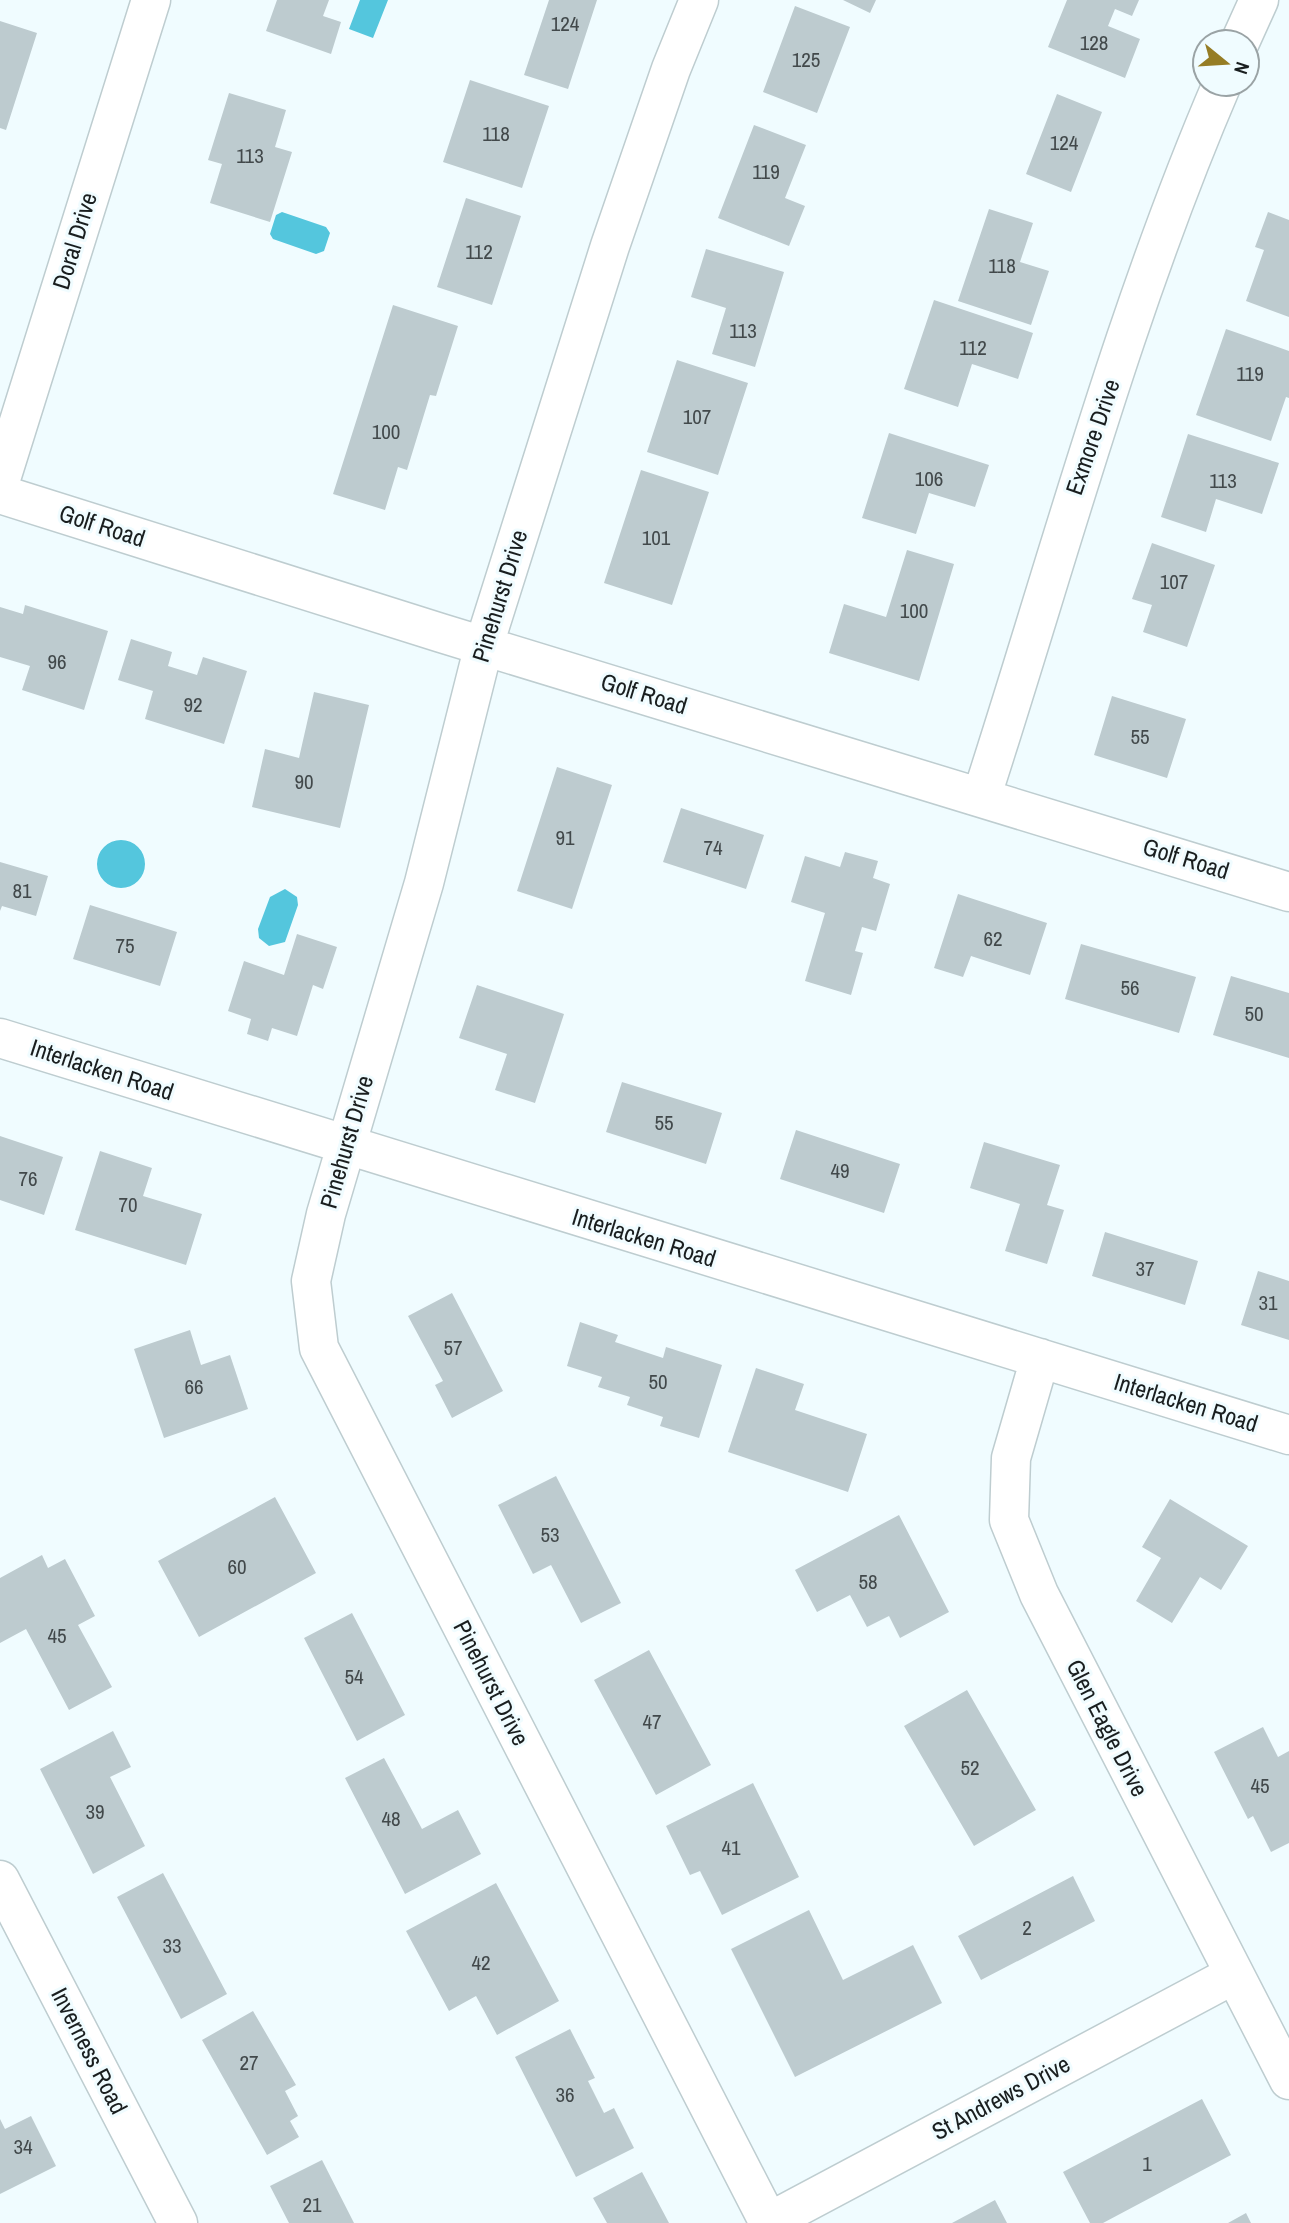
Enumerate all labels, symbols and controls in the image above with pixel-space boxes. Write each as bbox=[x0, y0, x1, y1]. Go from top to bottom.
house number: 124 bbox=[551, 9, 580, 38]
house number: 128 bbox=[1080, 28, 1108, 57]
north arrow bbox=[1191, 28, 1261, 98]
house number: 125 bbox=[792, 45, 820, 74]
text: N bbox=[1228, 59, 1256, 78]
house number: 118 bbox=[482, 119, 510, 148]
house number: 124 bbox=[1050, 128, 1079, 157]
house number: 113 bbox=[236, 141, 264, 170]
house number: 119 bbox=[752, 157, 780, 186]
street label: Doral Drive bbox=[44, 188, 104, 293]
house number: 112 bbox=[465, 237, 493, 266]
house number: 118 bbox=[988, 251, 1016, 280]
house number: 113 bbox=[729, 316, 757, 345]
house number: 112 bbox=[959, 333, 987, 362]
house number: 119 bbox=[1236, 359, 1264, 388]
street label: Exmore Drive bbox=[1057, 375, 1127, 499]
house number: 107 bbox=[683, 402, 711, 431]
house number: 100 bbox=[372, 417, 400, 446]
house number: 106 bbox=[915, 464, 943, 493]
house number: 113 bbox=[1209, 466, 1237, 495]
street label: Golf Road bbox=[55, 496, 149, 554]
house number: 101 bbox=[642, 523, 671, 552]
street label: Pinehurst Drive bbox=[464, 526, 534, 666]
house number: 107 bbox=[1160, 567, 1188, 596]
house number: 100 bbox=[900, 596, 928, 625]
house number: 96 bbox=[47, 647, 67, 676]
street label: Golf Road bbox=[597, 665, 691, 721]
house number: 92 bbox=[183, 690, 203, 719]
house number: 55 bbox=[1130, 722, 1150, 751]
house number: 90 bbox=[294, 767, 314, 796]
house number: 91 bbox=[555, 823, 575, 852]
street label: Golf Road bbox=[1139, 830, 1233, 886]
house number: 74 bbox=[703, 833, 723, 862]
house number: 81 bbox=[12, 876, 32, 905]
house number: 62 bbox=[983, 924, 1003, 953]
house number: 75 bbox=[115, 931, 135, 960]
house number: 56 bbox=[1120, 973, 1140, 1002]
house number: 50 bbox=[1244, 999, 1264, 1028]
street label: Interlacken Road bbox=[27, 1031, 178, 1107]
street label: Pinehurst Drive bbox=[312, 1072, 380, 1212]
house number: 55 bbox=[654, 1108, 674, 1137]
house number: 49 bbox=[830, 1156, 850, 1185]
house number: 76 bbox=[18, 1164, 38, 1193]
house number: 70 bbox=[118, 1190, 138, 1219]
street label: Interlacken Road bbox=[568, 1200, 720, 1274]
house number: 37 bbox=[1135, 1254, 1155, 1283]
house number: 31 bbox=[1258, 1288, 1278, 1317]
house number: 57 bbox=[443, 1333, 463, 1362]
street label: Interlacken Road bbox=[1110, 1365, 1262, 1439]
house number: 50 bbox=[648, 1367, 668, 1396]
house number: 66 bbox=[184, 1372, 204, 1401]
house number: 53 bbox=[540, 1520, 560, 1549]
house number: 60 bbox=[227, 1552, 247, 1581]
house number: 58 bbox=[858, 1567, 878, 1596]
street label: Pinehurst Drive bbox=[447, 1614, 537, 1751]
house number: 45 bbox=[47, 1621, 67, 1650]
street label: Glen Eagle Drive bbox=[1060, 1654, 1156, 1802]
house number: 54 bbox=[344, 1662, 364, 1691]
house number: 47 bbox=[642, 1707, 662, 1736]
house number: 52 bbox=[960, 1753, 980, 1782]
house number: 45 bbox=[1250, 1771, 1270, 1800]
house number: 39 bbox=[85, 1797, 105, 1826]
house number: 48 bbox=[381, 1804, 401, 1833]
house number: 41 bbox=[721, 1833, 741, 1862]
house number: 2 bbox=[1022, 1913, 1032, 1942]
house number: 33 bbox=[162, 1931, 182, 1960]
house number: 42 bbox=[471, 1948, 491, 1977]
street label: Inverness Road bbox=[44, 1982, 135, 2119]
street label: St Andrews Drive bbox=[926, 2047, 1075, 2147]
house number: 27 bbox=[239, 2048, 259, 2077]
house number: 36 bbox=[555, 2080, 575, 2109]
house number: 34 bbox=[13, 2132, 33, 2161]
house number: 1 bbox=[1142, 2149, 1152, 2178]
house number: 21 bbox=[302, 2190, 322, 2219]

